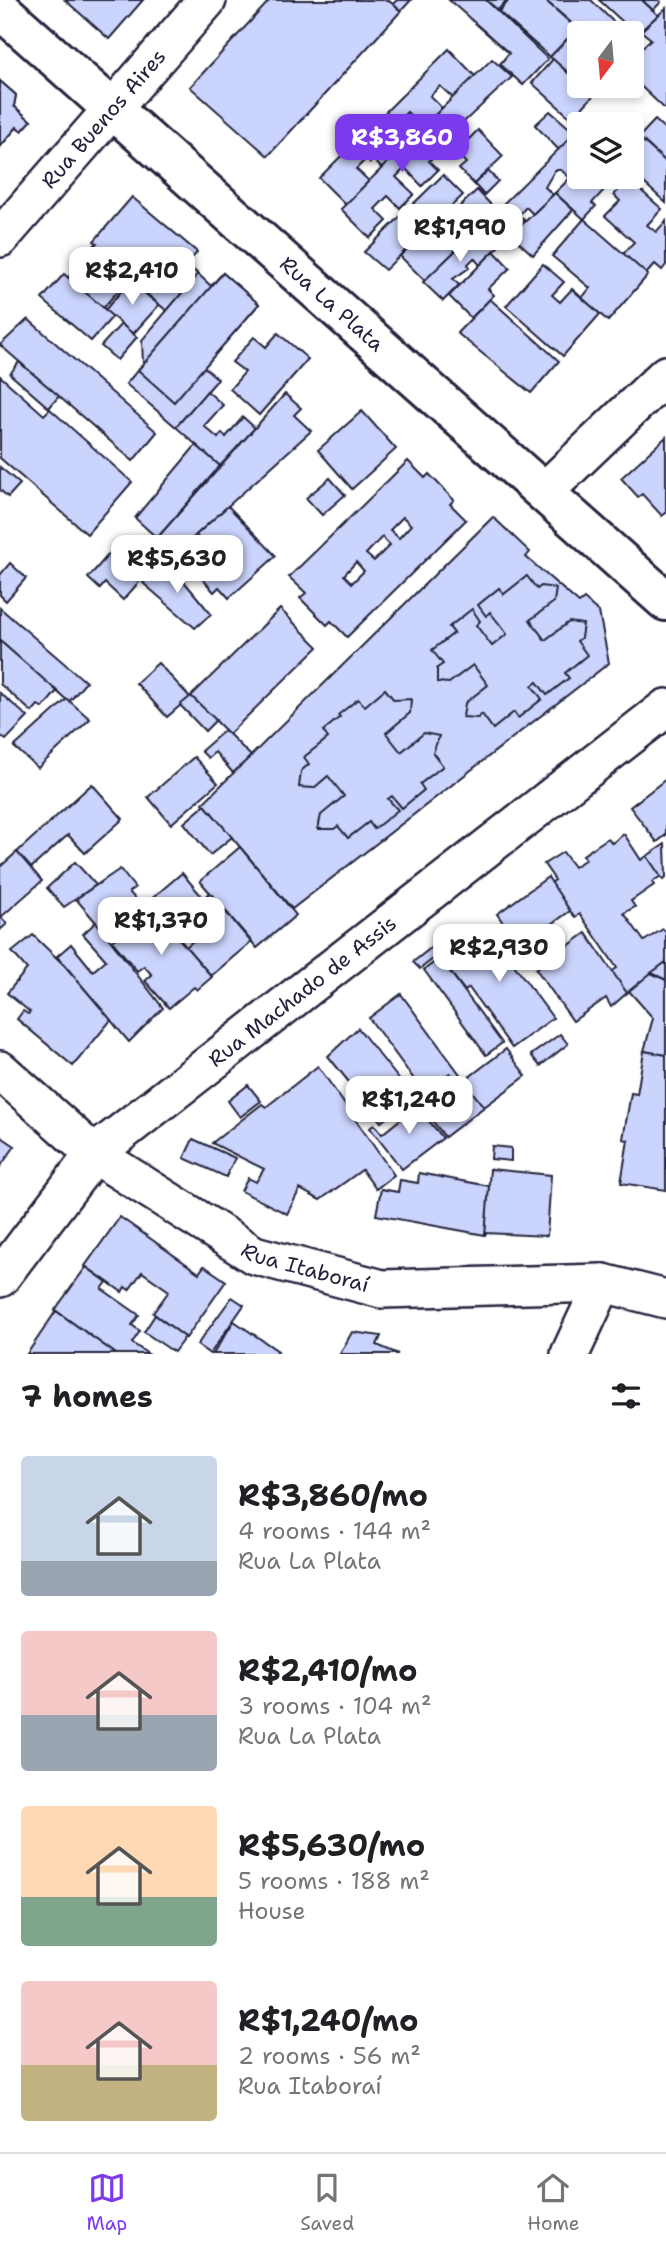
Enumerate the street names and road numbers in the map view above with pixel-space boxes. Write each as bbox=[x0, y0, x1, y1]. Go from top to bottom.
street label: Rua Buenos Aires bbox=[35, 43, 172, 195]
street label: Rua La Plata bbox=[274, 250, 390, 358]
street label: Rua Machado de Assis bbox=[203, 909, 402, 1074]
street label: Rua Itaboraí bbox=[236, 1236, 372, 1299]

